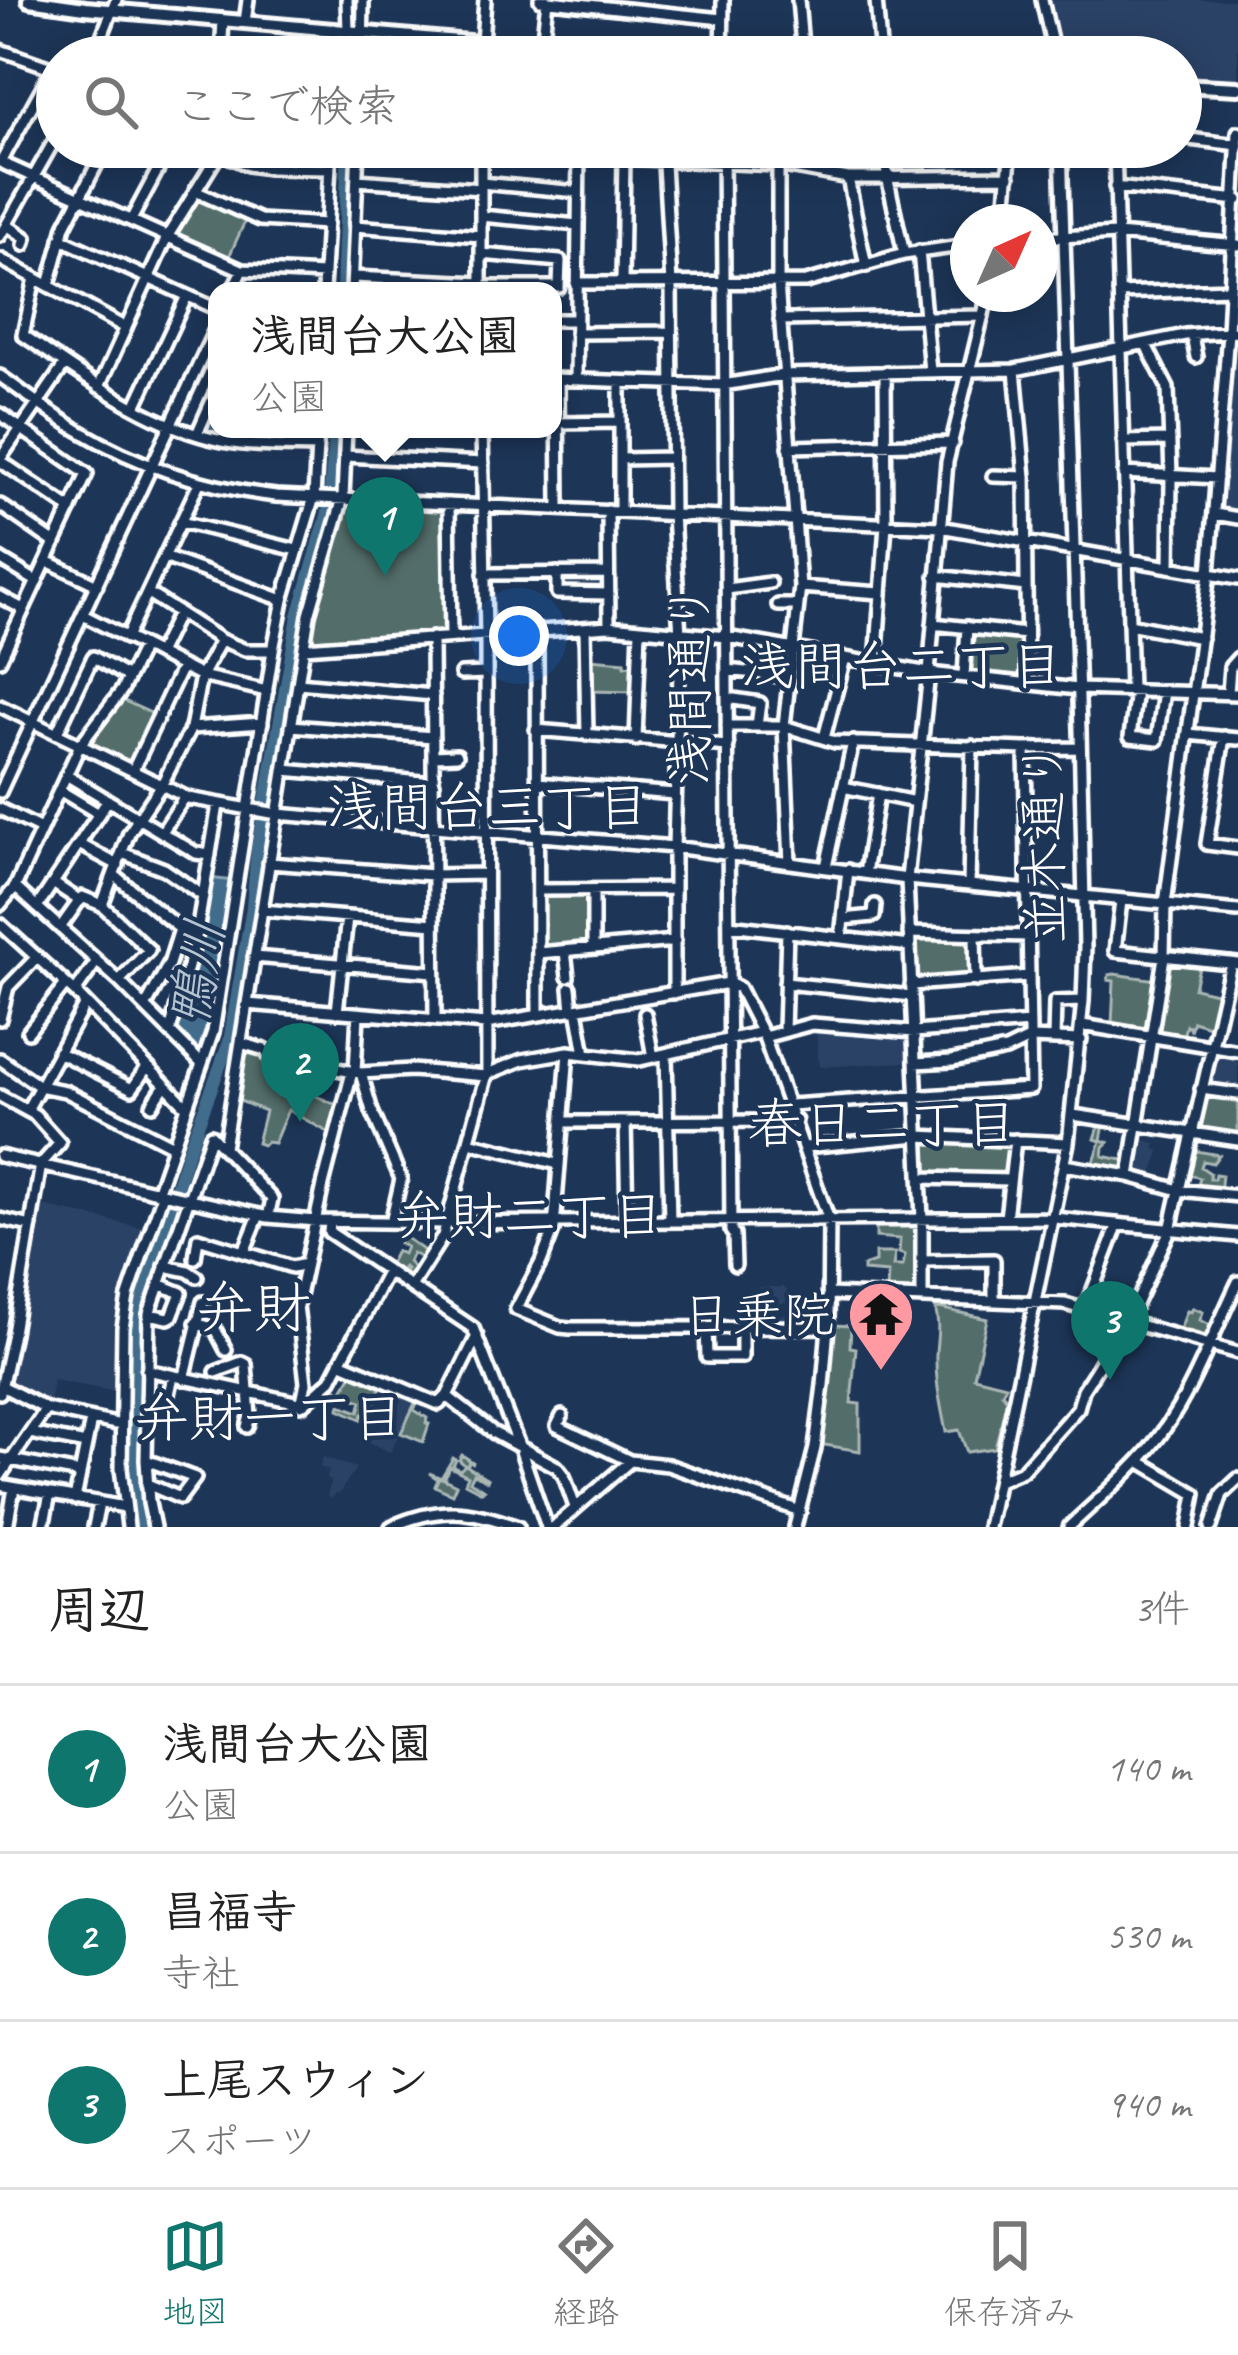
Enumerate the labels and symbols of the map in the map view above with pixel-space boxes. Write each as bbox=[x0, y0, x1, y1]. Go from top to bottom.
north arrow bbox=[950, 204, 1058, 312]
pin: 1 bbox=[346, 477, 424, 576]
street label: 浅間通り bbox=[658, 582, 722, 786]
your location bbox=[489, 606, 549, 666]
district label: 浅間台二丁目 bbox=[740, 632, 1064, 700]
street label: 並木通り bbox=[1010, 739, 1078, 945]
district label: 浅間台三丁目 bbox=[326, 773, 650, 841]
water label: 鴨川 bbox=[154, 914, 240, 1032]
pin: 2 bbox=[261, 1023, 339, 1122]
district label: 春日二丁目 bbox=[748, 1090, 1018, 1158]
district label: 弁財二丁目 bbox=[395, 1182, 665, 1250]
district label: 弁財 bbox=[197, 1272, 311, 1344]
temple icon: 日乗院 bbox=[846, 1279, 916, 1373]
pin: 3 bbox=[1071, 1281, 1149, 1380]
place label: 日乗院 bbox=[681, 1283, 834, 1347]
district label: 弁財一丁目 bbox=[135, 1384, 405, 1452]

